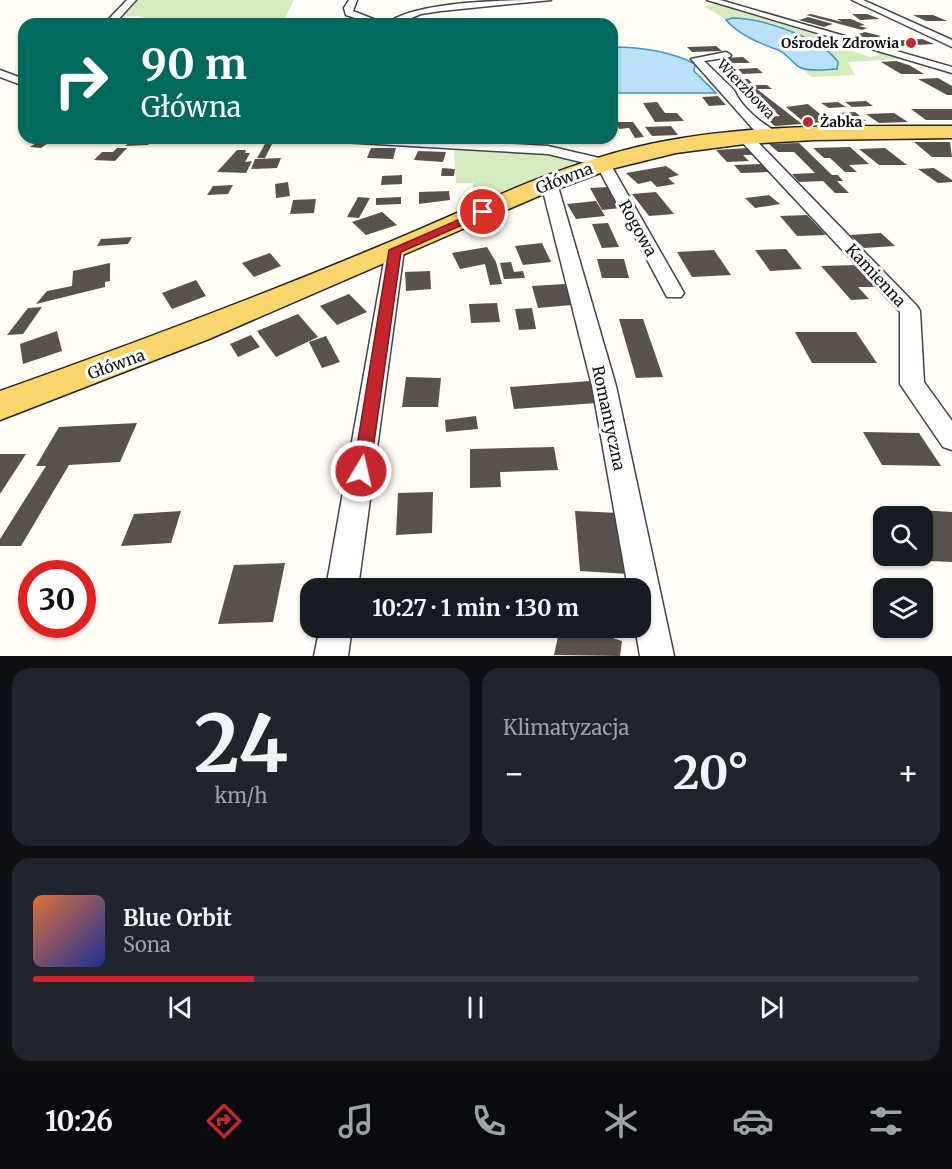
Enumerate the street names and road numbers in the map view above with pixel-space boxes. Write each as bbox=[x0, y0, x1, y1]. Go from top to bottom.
street label: Wierzbowa bbox=[713, 55, 779, 123]
street label: Główna bbox=[533, 158, 596, 198]
street label: Rogowa bbox=[614, 196, 662, 260]
street label: Kamienna bbox=[842, 239, 911, 311]
street label: Główna bbox=[85, 344, 148, 384]
street label: Romantyczna bbox=[588, 364, 630, 473]

